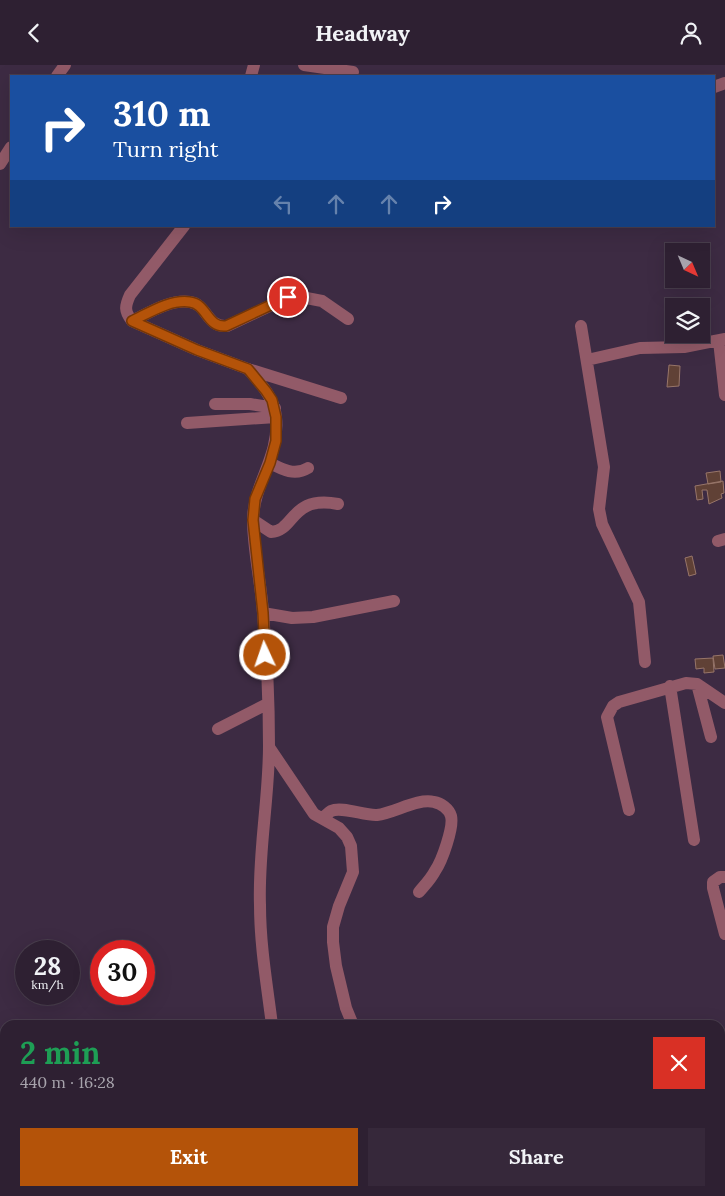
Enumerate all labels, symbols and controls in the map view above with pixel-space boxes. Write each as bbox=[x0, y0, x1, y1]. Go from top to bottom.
icon: back bbox=[20, 19, 48, 47]
text: Headway bbox=[315, 19, 410, 47]
icon: person bbox=[677, 19, 705, 47]
text: 310 m bbox=[113, 91, 210, 136]
icon: right bbox=[30, 95, 95, 160]
text: Turn right bbox=[113, 135, 218, 163]
icon: left bbox=[269, 190, 297, 218]
icon: ahead bbox=[322, 190, 350, 218]
icon: ahead bbox=[375, 190, 403, 218]
icon: right bbox=[428, 190, 456, 218]
north arrow bbox=[665, 243, 710, 287]
map controls bbox=[665, 243, 710, 343]
pin bbox=[267, 276, 309, 318]
icon: arrive bbox=[274, 283, 302, 311]
button: layers bbox=[665, 298, 710, 343]
position arrow bbox=[238, 628, 290, 680]
speed limit sign: 30 bbox=[90, 940, 155, 1005]
text: 28 bbox=[34, 950, 61, 982]
text: km/h bbox=[31, 977, 64, 992]
text: 2 min bbox=[20, 1034, 100, 1072]
button: close bbox=[653, 1037, 705, 1089]
text: 440 m · 16:28 bbox=[20, 1072, 115, 1092]
button: Exit bbox=[20, 1128, 358, 1186]
button: Share bbox=[368, 1128, 705, 1186]

